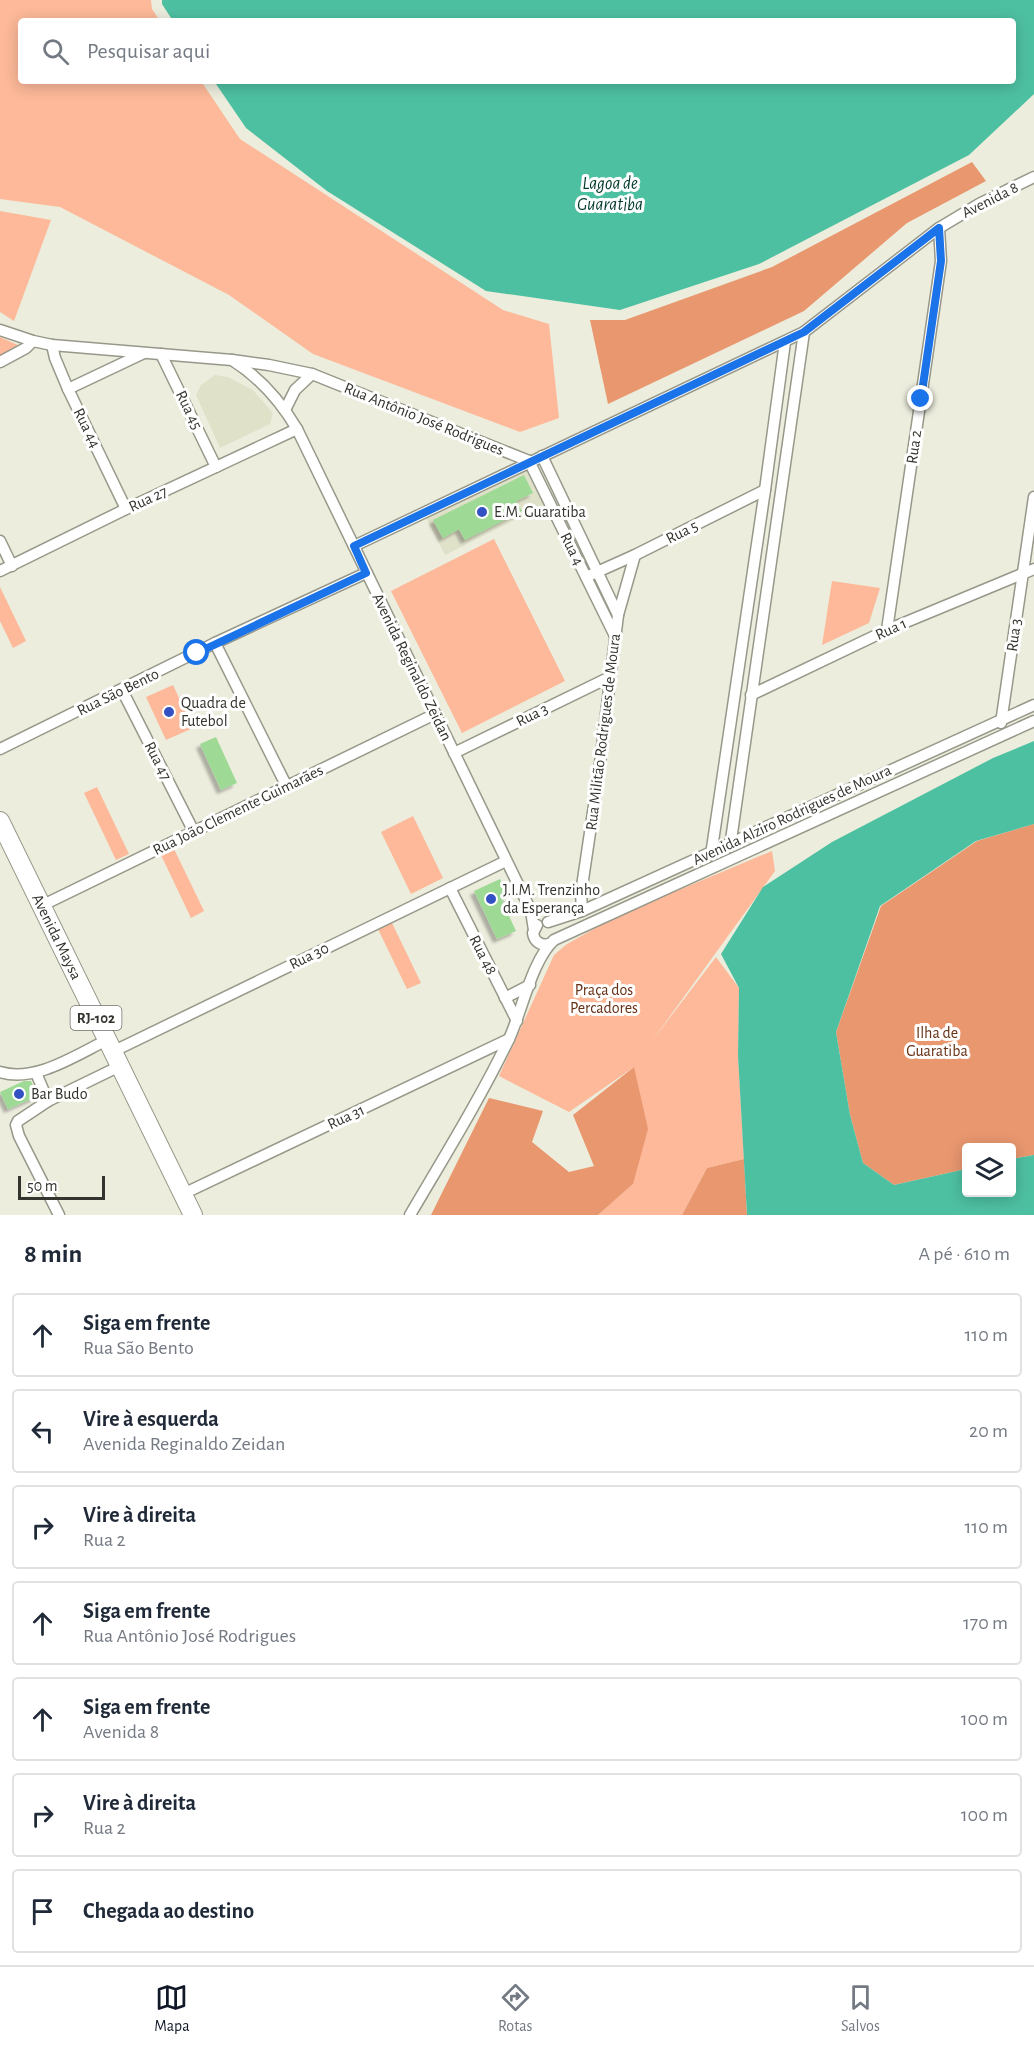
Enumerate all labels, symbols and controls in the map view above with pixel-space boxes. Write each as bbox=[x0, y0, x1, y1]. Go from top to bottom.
search box bbox=[18, 18, 1016, 84]
icon: search bbox=[39, 35, 72, 68]
text: Pesquisar aqui bbox=[87, 40, 210, 62]
water label: Lagoa de Guaratiba bbox=[577, 175, 643, 214]
street label: Avenida 8 bbox=[959, 179, 1021, 221]
street label: Rua Antônio José Rodrigues bbox=[342, 380, 506, 458]
route end bbox=[907, 385, 933, 411]
street label: Rua 45 bbox=[173, 388, 205, 432]
street label: Rua 44 bbox=[71, 406, 104, 451]
street label: Rua 2 bbox=[904, 429, 924, 465]
street label: Rua 27 bbox=[126, 483, 170, 515]
place label: E.M. Guaratiba bbox=[494, 504, 586, 520]
marker: E.M. Guaratiba bbox=[475, 505, 489, 519]
street label: Rua 5 bbox=[663, 517, 701, 547]
street label: Rua 4 bbox=[557, 530, 587, 568]
street label: Avenida Reginaldo Zeidan bbox=[369, 591, 455, 743]
street label: Rua 1 bbox=[873, 615, 909, 643]
street label: Rua 3 bbox=[1004, 617, 1024, 653]
street label: Rua Militão Rodrigues de Moura bbox=[583, 633, 623, 831]
route start bbox=[183, 639, 209, 665]
street label: Rua São Bento bbox=[75, 665, 161, 719]
place label: Quadra de Futebol bbox=[181, 695, 246, 729]
street label: Rua 3 bbox=[514, 700, 550, 730]
marker: Quadra de Futebol bbox=[162, 705, 176, 719]
street label: Rua 47 bbox=[142, 739, 175, 783]
street label: Rua João Clemente Guimarães bbox=[150, 762, 326, 858]
street label: Avenida Alziro Rodrigues de Moura bbox=[690, 762, 894, 868]
place label: J.I.M. Trenzinho da Esperança bbox=[503, 882, 600, 916]
street label: Avenida Maysa bbox=[29, 891, 84, 982]
marker: J.I.M. Trenzinho da Esperança bbox=[484, 892, 498, 906]
street label: Rua 48 bbox=[466, 933, 500, 977]
street label: Rua 30 bbox=[287, 940, 331, 972]
park label: Praça dos Percadores bbox=[570, 982, 638, 1016]
road number: RJ-102 bbox=[70, 1006, 122, 1030]
park label: Ilha de Guaratiba bbox=[906, 1025, 968, 1059]
place label: Bar Budo bbox=[31, 1086, 88, 1102]
marker: Bar Budo bbox=[12, 1087, 26, 1101]
street label: Rua 31 bbox=[325, 1102, 367, 1132]
map controls bbox=[962, 1143, 1016, 1197]
button: layers bbox=[962, 1143, 1016, 1197]
scale bar bbox=[18, 1173, 105, 1200]
text: 50 m bbox=[27, 1178, 58, 1194]
text: 8 min bbox=[24, 1241, 82, 1267]
text: A pé · 610 m bbox=[918, 1244, 1010, 1264]
text: Siga em frente bbox=[83, 1312, 210, 1334]
icon: ahead bbox=[26, 1319, 59, 1352]
text: 110 m bbox=[964, 1325, 1008, 1345]
text: Rua São Bento bbox=[83, 1338, 194, 1358]
text: Vire à esquerda bbox=[83, 1408, 219, 1430]
icon: left bbox=[26, 1415, 59, 1448]
text: 20 m bbox=[969, 1421, 1008, 1441]
text: Avenida Reginaldo Zeidan bbox=[83, 1434, 285, 1454]
text: Vire à direita bbox=[83, 1504, 196, 1526]
icon: right bbox=[26, 1511, 59, 1544]
text: 110 m bbox=[964, 1517, 1008, 1537]
text: Rua 2 bbox=[83, 1530, 126, 1550]
text: Siga em frente bbox=[83, 1600, 210, 1622]
icon: ahead bbox=[26, 1607, 59, 1640]
text: 170 m bbox=[963, 1613, 1008, 1633]
text: Rua Antônio José Rodrigues bbox=[83, 1626, 296, 1646]
text: Siga em frente bbox=[83, 1696, 210, 1718]
icon: ahead bbox=[26, 1703, 59, 1736]
text: 100 m bbox=[961, 1709, 1008, 1729]
text: Avenida 8 bbox=[83, 1722, 159, 1742]
text: Vire à direita bbox=[83, 1792, 196, 1814]
icon: right bbox=[26, 1799, 59, 1832]
text: 100 m bbox=[961, 1805, 1008, 1825]
text: Rua 2 bbox=[83, 1818, 126, 1838]
icon: arrive bbox=[26, 1895, 59, 1928]
text: Chegada ao destino bbox=[83, 1900, 254, 1922]
tab: Mapa bbox=[154, 1981, 190, 2036]
tab: Rotas bbox=[498, 1981, 533, 2036]
tab: Salvos bbox=[841, 1981, 880, 2036]

